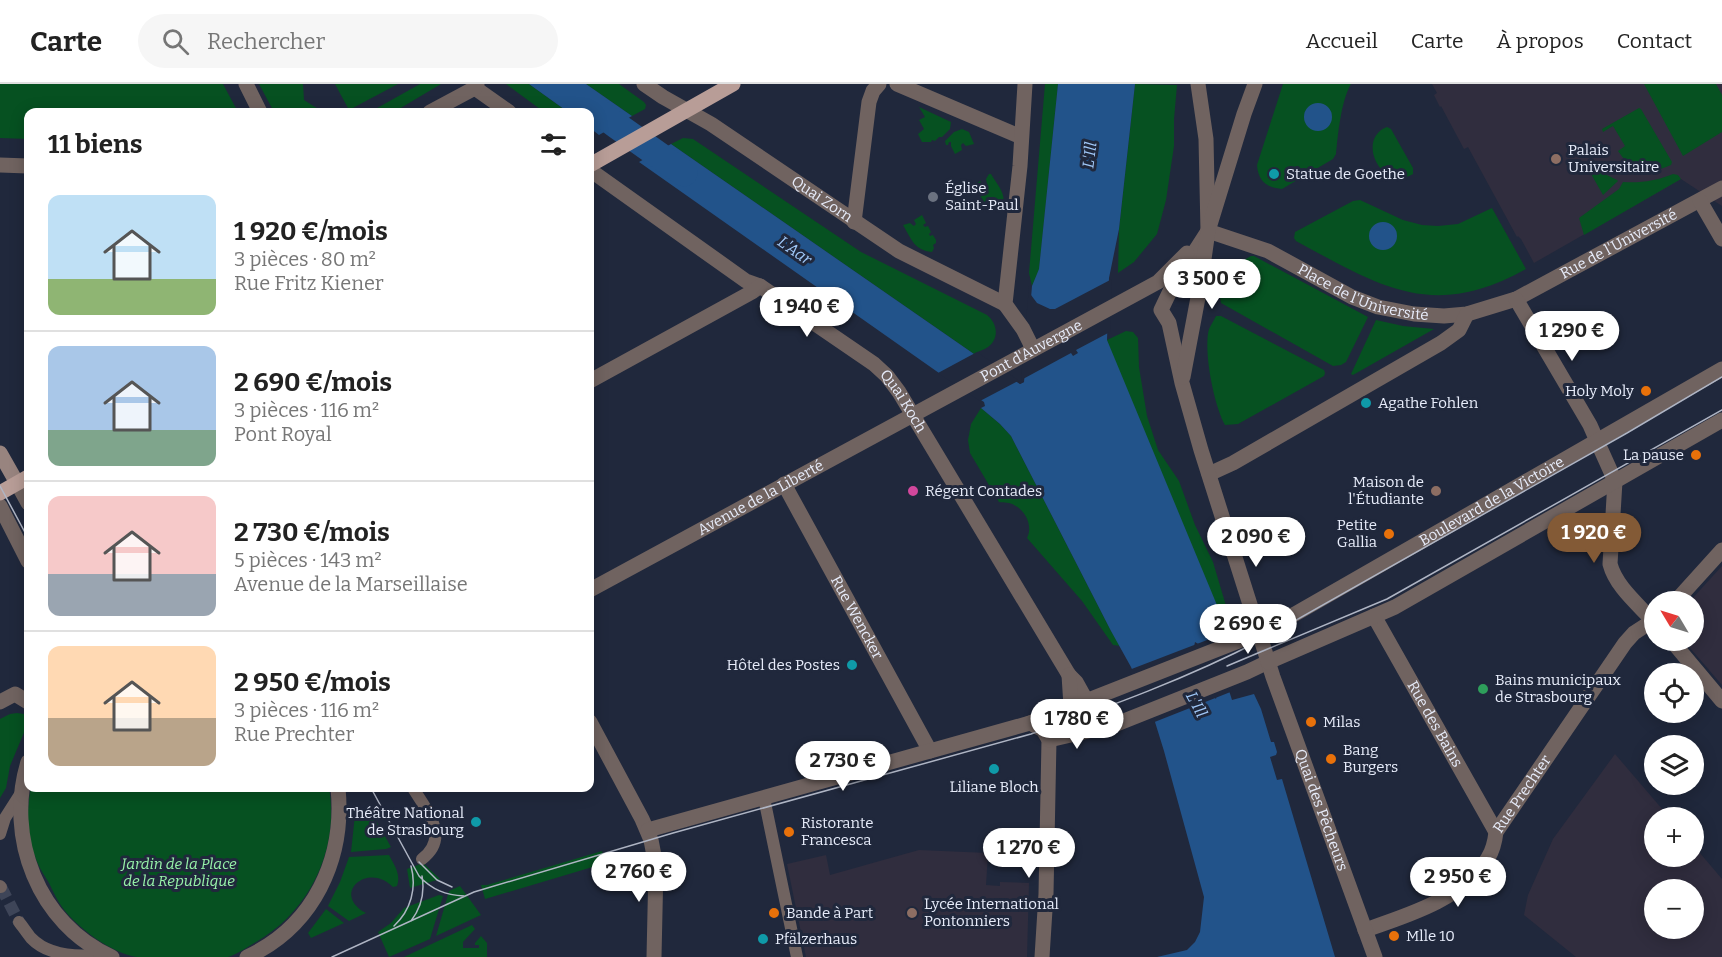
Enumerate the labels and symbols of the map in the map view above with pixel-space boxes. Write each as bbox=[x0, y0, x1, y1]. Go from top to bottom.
water label: L'Ill bbox=[1078, 141, 1101, 169]
place label: Palais Universitaire bbox=[1568, 141, 1659, 176]
marker: Palais Universitaire bbox=[1549, 152, 1563, 166]
place label: Statue de Goethe bbox=[1286, 165, 1405, 183]
marker: Statue de Goethe bbox=[1267, 167, 1281, 181]
street label: Quai Zorn bbox=[788, 172, 856, 226]
place label: Église Saint-Paul bbox=[945, 179, 1019, 214]
marker: Église Saint-Paul bbox=[926, 190, 940, 204]
street label: Rue de l'Université bbox=[1557, 205, 1680, 283]
water label: L'Aar bbox=[774, 232, 817, 270]
pin: 3 500 € bbox=[1157, 259, 1267, 310]
street label: Place de l'Université bbox=[1295, 260, 1429, 324]
pin: 1 940 € bbox=[752, 287, 862, 338]
pin: 1 290 € bbox=[1517, 311, 1627, 362]
street label: Pont d'Auvergne bbox=[977, 316, 1085, 386]
street label: Quai Koch bbox=[877, 365, 931, 436]
place label: Holy Moly bbox=[1565, 382, 1634, 400]
marker: Holy Moly bbox=[1639, 384, 1653, 398]
place label: Agathe Fohlen bbox=[1378, 394, 1479, 412]
marker: Agathe Fohlen bbox=[1359, 396, 1373, 410]
place label: La pause bbox=[1623, 446, 1684, 464]
marker: La pause bbox=[1689, 448, 1703, 462]
street label: Boulevard de la Victoire bbox=[1416, 453, 1567, 550]
street label: Avenue de la Liberté bbox=[694, 456, 827, 539]
place label: Maison de l'Étudiante bbox=[1348, 473, 1424, 508]
place label: Régent Contades bbox=[925, 482, 1042, 500]
marker: Régent Contades bbox=[906, 484, 920, 498]
marker: Maison de l'Étudiante bbox=[1429, 484, 1443, 498]
pin: 1 920 € bbox=[1539, 513, 1649, 564]
place label: Petite Gallia bbox=[1337, 516, 1377, 551]
pin: 2 090 € bbox=[1201, 517, 1311, 568]
marker: Petite Gallia bbox=[1382, 527, 1396, 541]
street label: Rue Wencker bbox=[827, 573, 887, 663]
north arrow bbox=[1644, 591, 1704, 651]
pin: 2 690 € bbox=[1193, 604, 1303, 655]
place label: Hôtel des Postes bbox=[727, 656, 840, 674]
marker: Hôtel des Postes bbox=[845, 658, 859, 672]
place label: Bains municipaux de Strasbourg bbox=[1495, 671, 1622, 706]
street label: Rue des Bains bbox=[1403, 678, 1466, 770]
marker: Bains municipaux de Strasbourg bbox=[1476, 682, 1490, 696]
water label: L'Ill bbox=[1182, 688, 1211, 720]
pin: 1 780 € bbox=[1022, 699, 1132, 750]
place label: Milas bbox=[1323, 713, 1360, 731]
marker: Milas bbox=[1304, 715, 1318, 729]
pin: 2 730 € bbox=[788, 741, 898, 792]
place label: Bang Burgers bbox=[1343, 741, 1398, 776]
street label: Quai des Pêcheurs bbox=[1291, 747, 1352, 873]
street label: Rue Prechter bbox=[1489, 751, 1555, 836]
marker: Bang Burgers bbox=[1324, 752, 1338, 766]
marker: Liliane Bloch bbox=[987, 762, 1001, 776]
place label: Liliane Bloch bbox=[949, 778, 1039, 796]
place label: Théâtre National de Strasbourg bbox=[346, 804, 464, 839]
place label: Ristorante Francesca bbox=[801, 814, 873, 849]
marker: Théâtre National de Strasbourg bbox=[469, 815, 483, 829]
marker: Ristorante Francesca bbox=[782, 825, 796, 839]
pin: 1 270 € bbox=[974, 828, 1084, 879]
pin: 2 760 € bbox=[584, 852, 694, 903]
park label: Jardin de la Place de la Republique bbox=[119, 855, 237, 890]
pin: 2 950 € bbox=[1403, 857, 1513, 908]
place label: Lycée International Pontonniers bbox=[924, 895, 1059, 930]
place label: Bande à Part bbox=[786, 904, 874, 922]
marker: Bande à Part bbox=[767, 906, 781, 920]
marker: Lycée International Pontonniers bbox=[905, 906, 919, 920]
place label: Mlle 10 bbox=[1406, 927, 1455, 945]
marker: Mlle 10 bbox=[1387, 929, 1401, 943]
place label: Pfälzerhaus bbox=[775, 930, 857, 948]
marker: Pfälzerhaus bbox=[756, 932, 770, 946]

